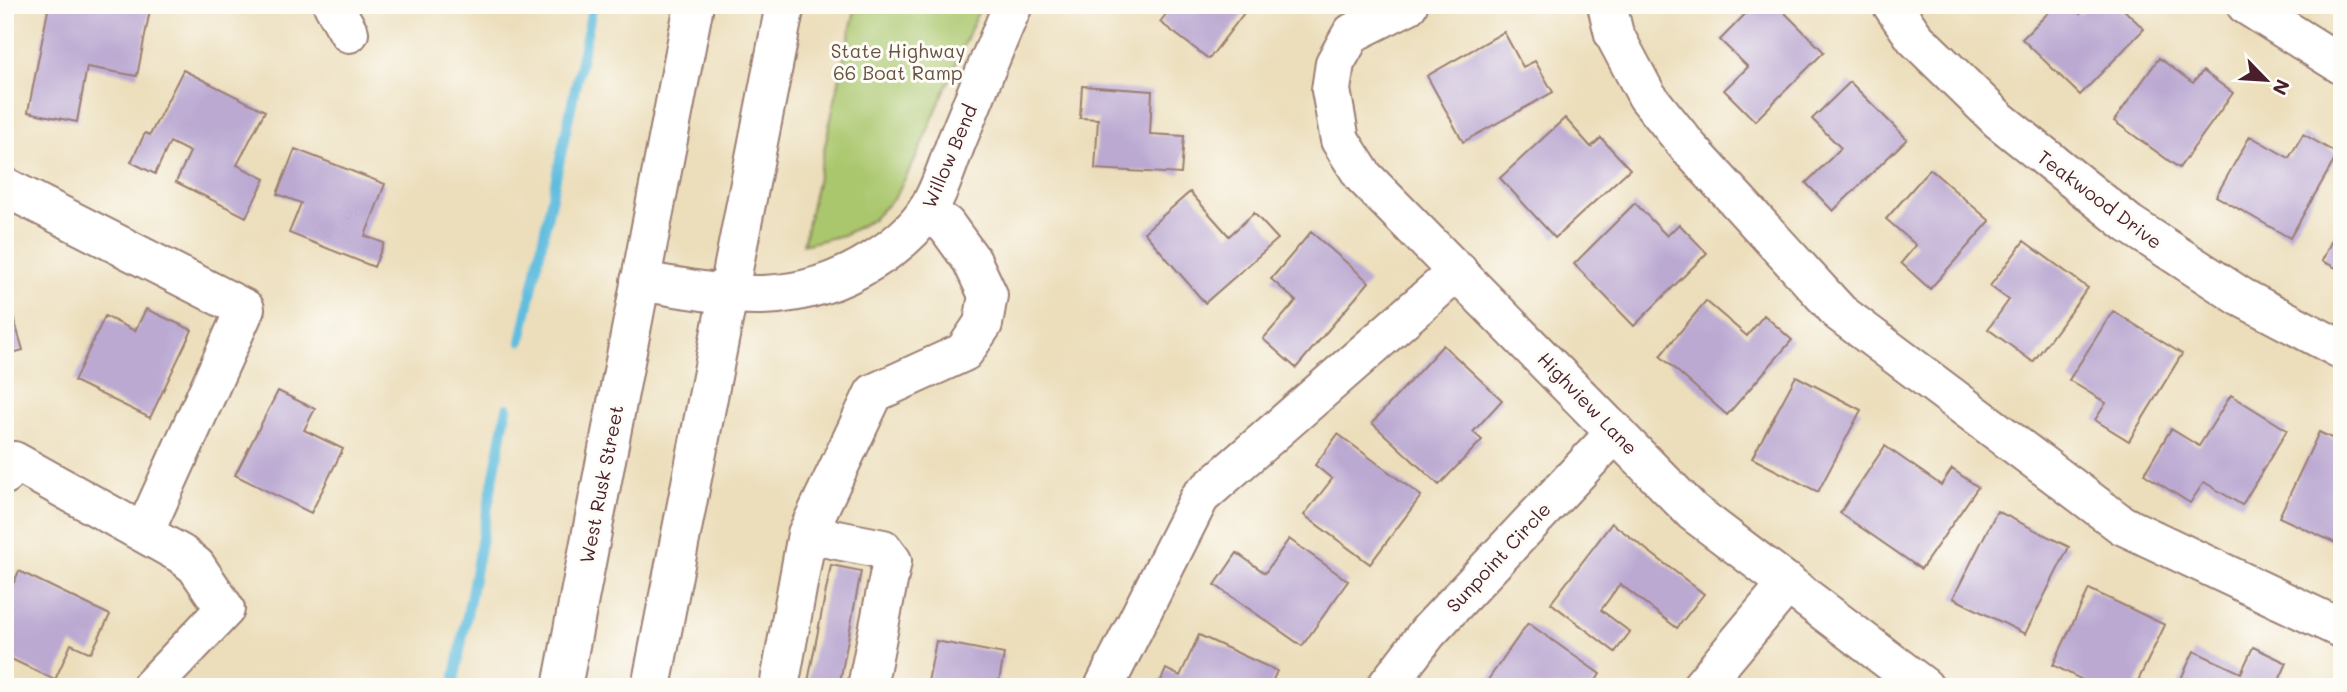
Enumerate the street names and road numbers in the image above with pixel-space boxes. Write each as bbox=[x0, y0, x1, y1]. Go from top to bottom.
street label: Willow Bend bbox=[916, 100, 982, 212]
street label: Teakwood Drive bbox=[2033, 144, 2167, 254]
street label: Highview Lane bbox=[1533, 346, 1643, 460]
street label: West Rusk Street bbox=[573, 403, 629, 565]
street label: Sunpoint Circle bbox=[1440, 497, 1556, 617]

